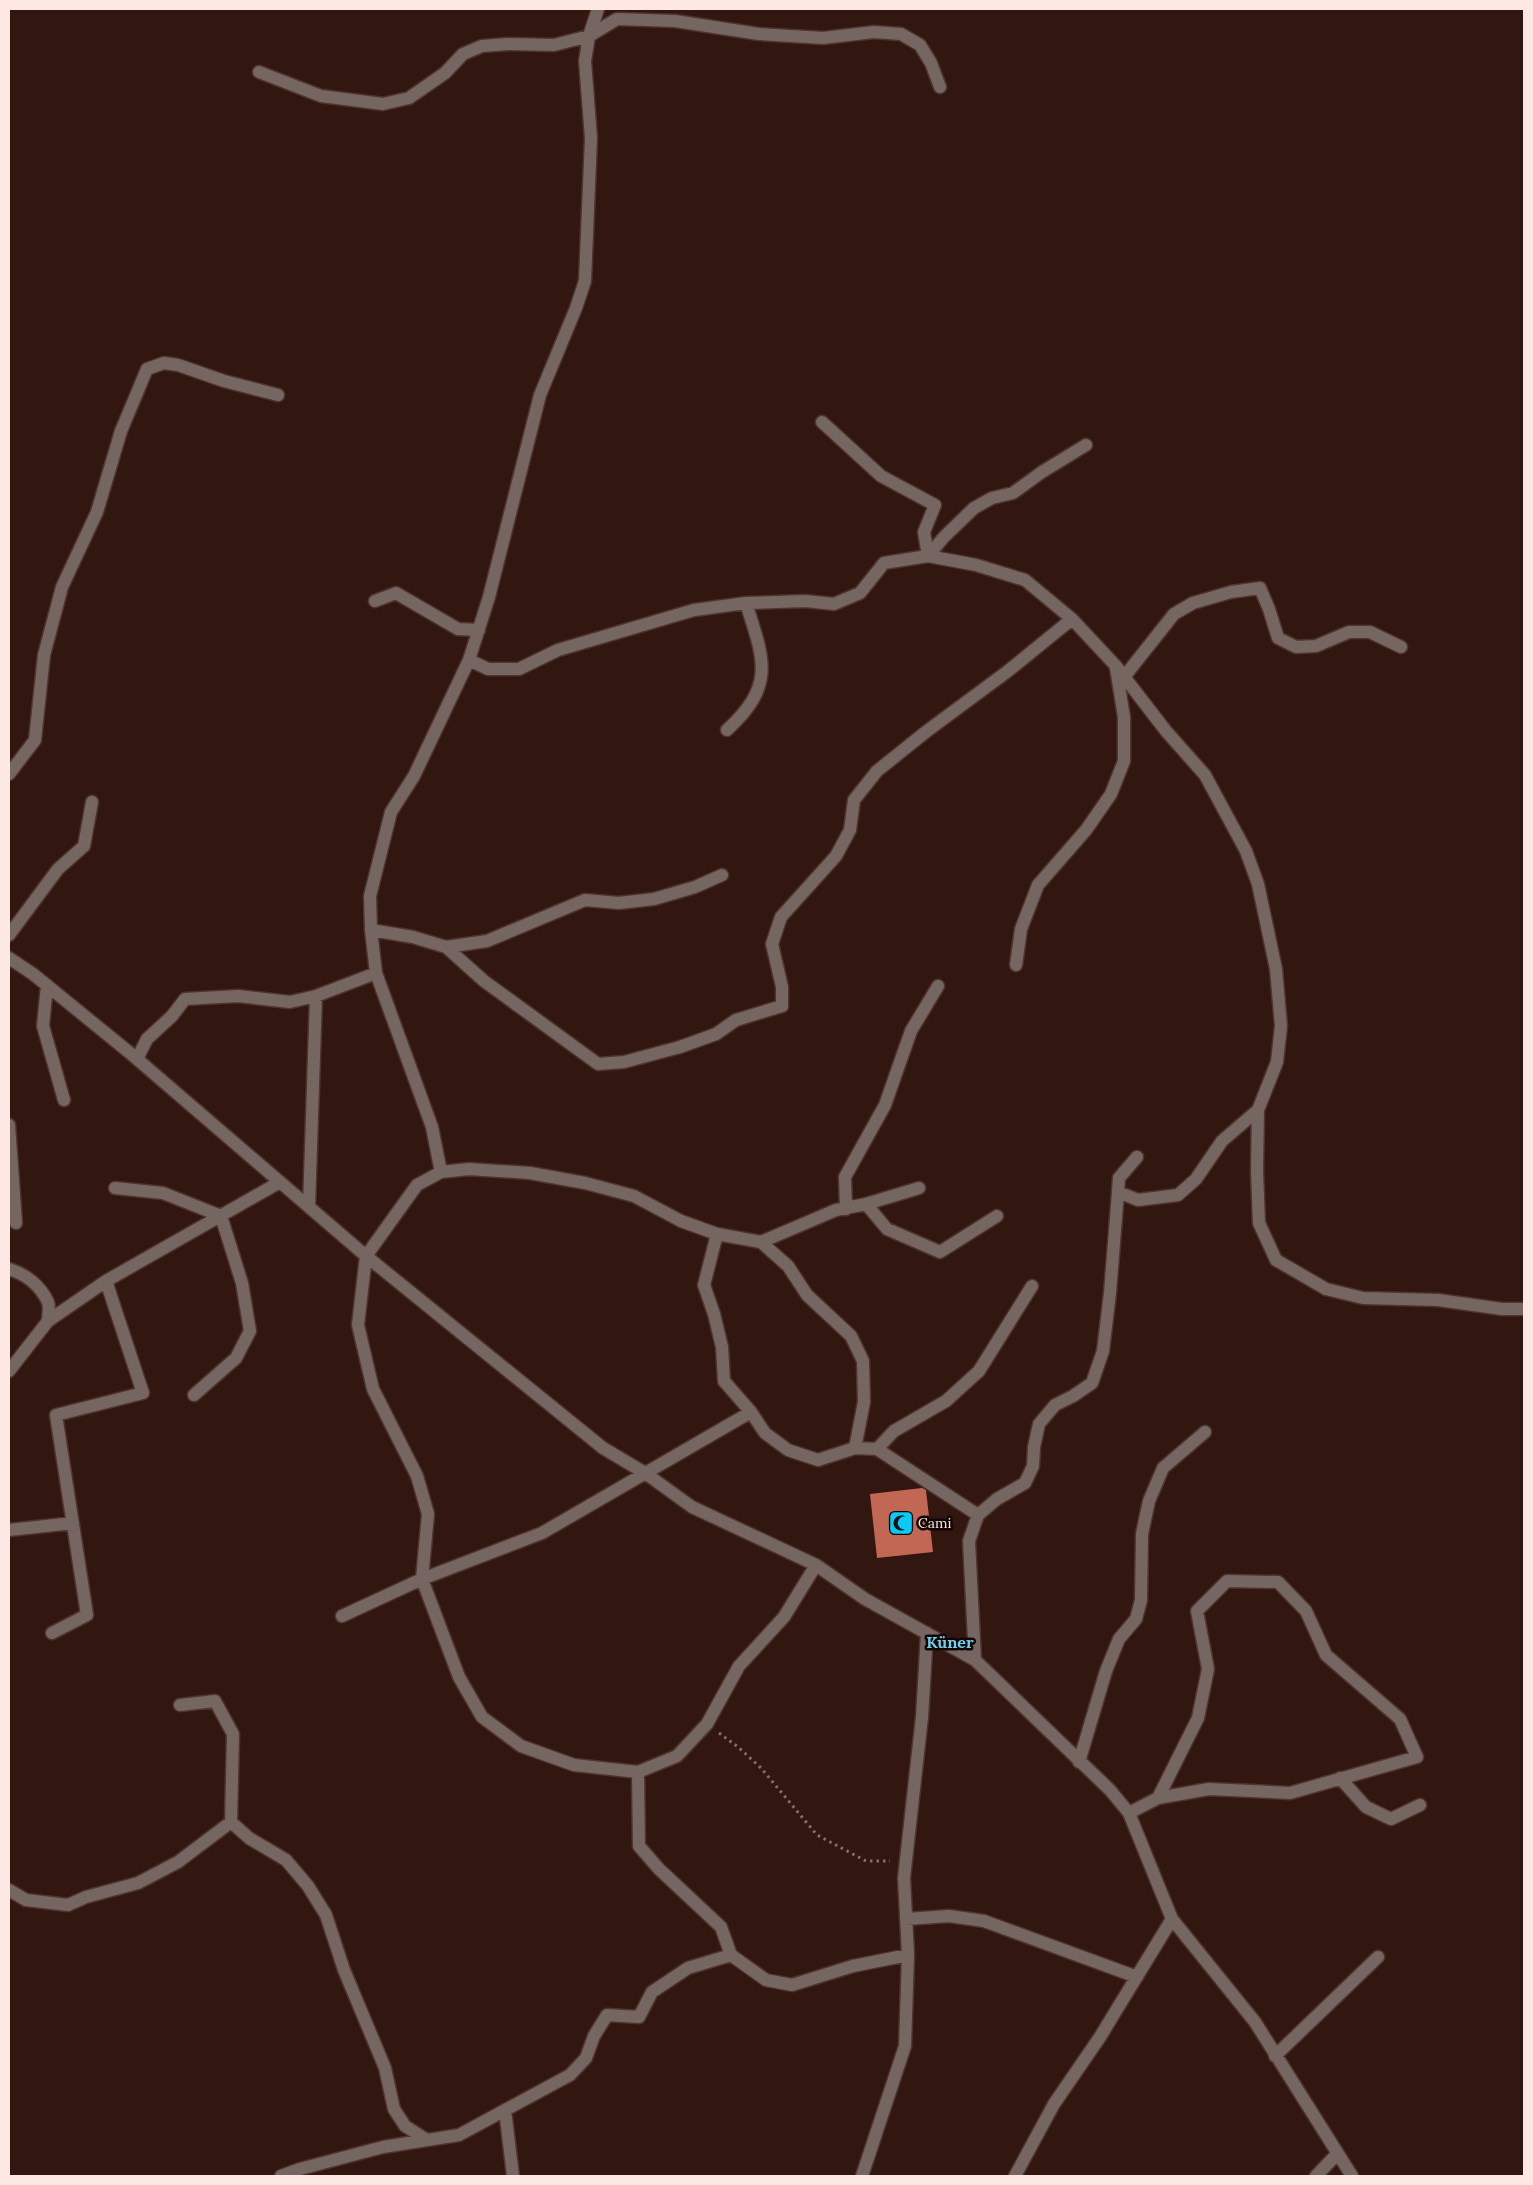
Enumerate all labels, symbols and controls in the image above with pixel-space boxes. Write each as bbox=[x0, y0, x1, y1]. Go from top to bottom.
mosque icon: Cami bbox=[888, 1510, 914, 1536]
place label: Cami bbox=[918, 1514, 952, 1532]
district label: Küner bbox=[926, 1632, 974, 1652]

